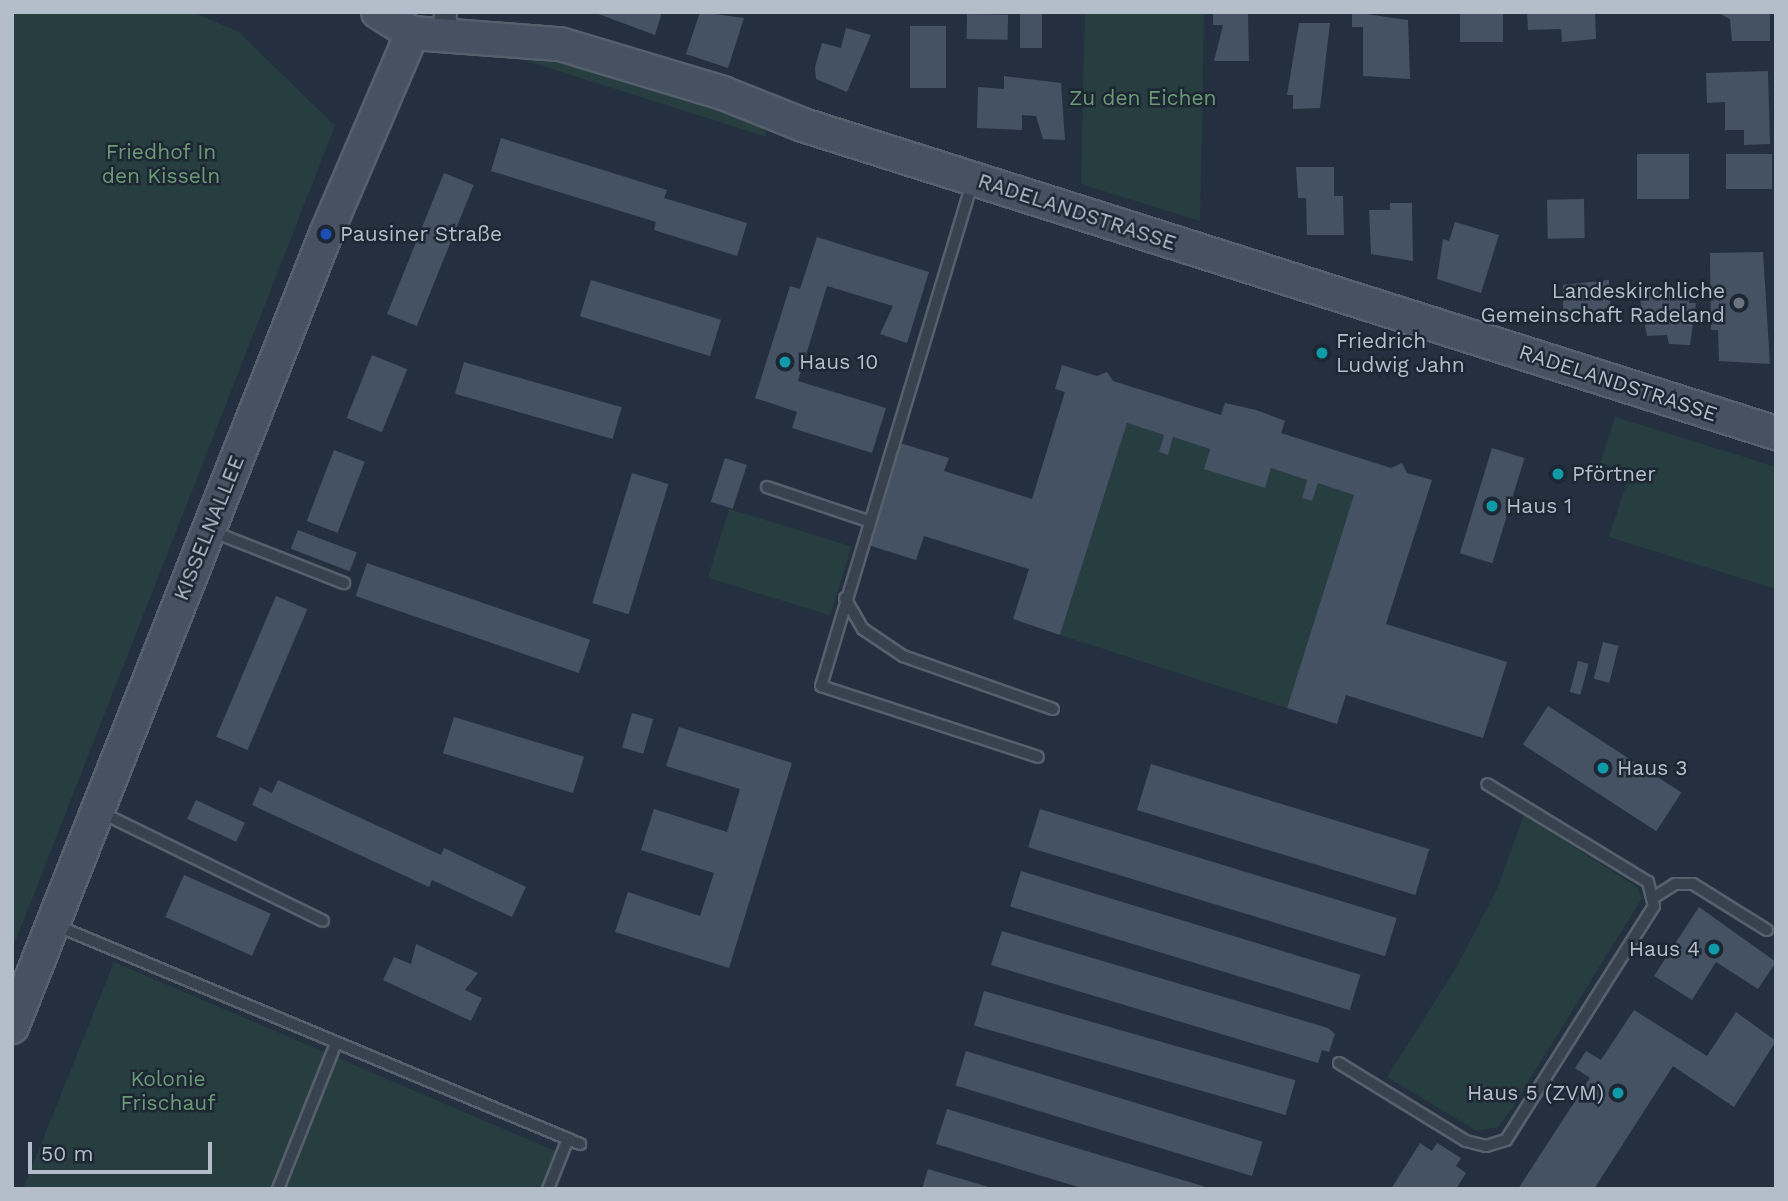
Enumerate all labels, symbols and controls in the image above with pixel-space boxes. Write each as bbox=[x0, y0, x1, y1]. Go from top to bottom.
park label: Zu den Eichen bbox=[1069, 85, 1217, 111]
park label: Friedhof In den Kisseln bbox=[102, 139, 220, 189]
street label: RADELANDSTRASSE bbox=[975, 168, 1179, 256]
place label: Pausiner Straße bbox=[340, 221, 503, 247]
marker: Pausiner Straße bbox=[318, 226, 334, 242]
place label: Landeskirchliche Gemeinschaft Radeland bbox=[1481, 278, 1725, 328]
marker: Landeskirchliche Gemeinschaft Radeland bbox=[1731, 295, 1747, 311]
place label: Friedrich Ludwig Jahn bbox=[1336, 328, 1465, 378]
street label: RADELANDSTRASSE bbox=[1516, 339, 1720, 427]
marker: Friedrich Ludwig Jahn bbox=[1314, 345, 1330, 361]
place label: Haus 10 bbox=[799, 349, 879, 375]
marker: Haus 10 bbox=[777, 354, 793, 370]
street label: KISSELNALLEE bbox=[168, 452, 250, 604]
place label: Pförtner bbox=[1572, 461, 1656, 487]
marker: Pförtner bbox=[1550, 466, 1566, 482]
place label: Haus 1 bbox=[1506, 493, 1573, 519]
marker: Haus 1 bbox=[1484, 498, 1500, 514]
place label: Haus 3 bbox=[1617, 755, 1688, 781]
marker: Haus 3 bbox=[1595, 760, 1611, 776]
place label: Haus 4 bbox=[1629, 936, 1700, 962]
marker: Haus 4 bbox=[1706, 941, 1722, 957]
park label: Kolonie Frischauf bbox=[120, 1066, 216, 1116]
place label: Haus 5 (ZVM) bbox=[1467, 1080, 1604, 1106]
marker: Haus 5 (ZVM) bbox=[1610, 1085, 1626, 1101]
scale bar bbox=[32, 1128, 215, 1172]
text: 50 m bbox=[41, 1141, 93, 1166]

